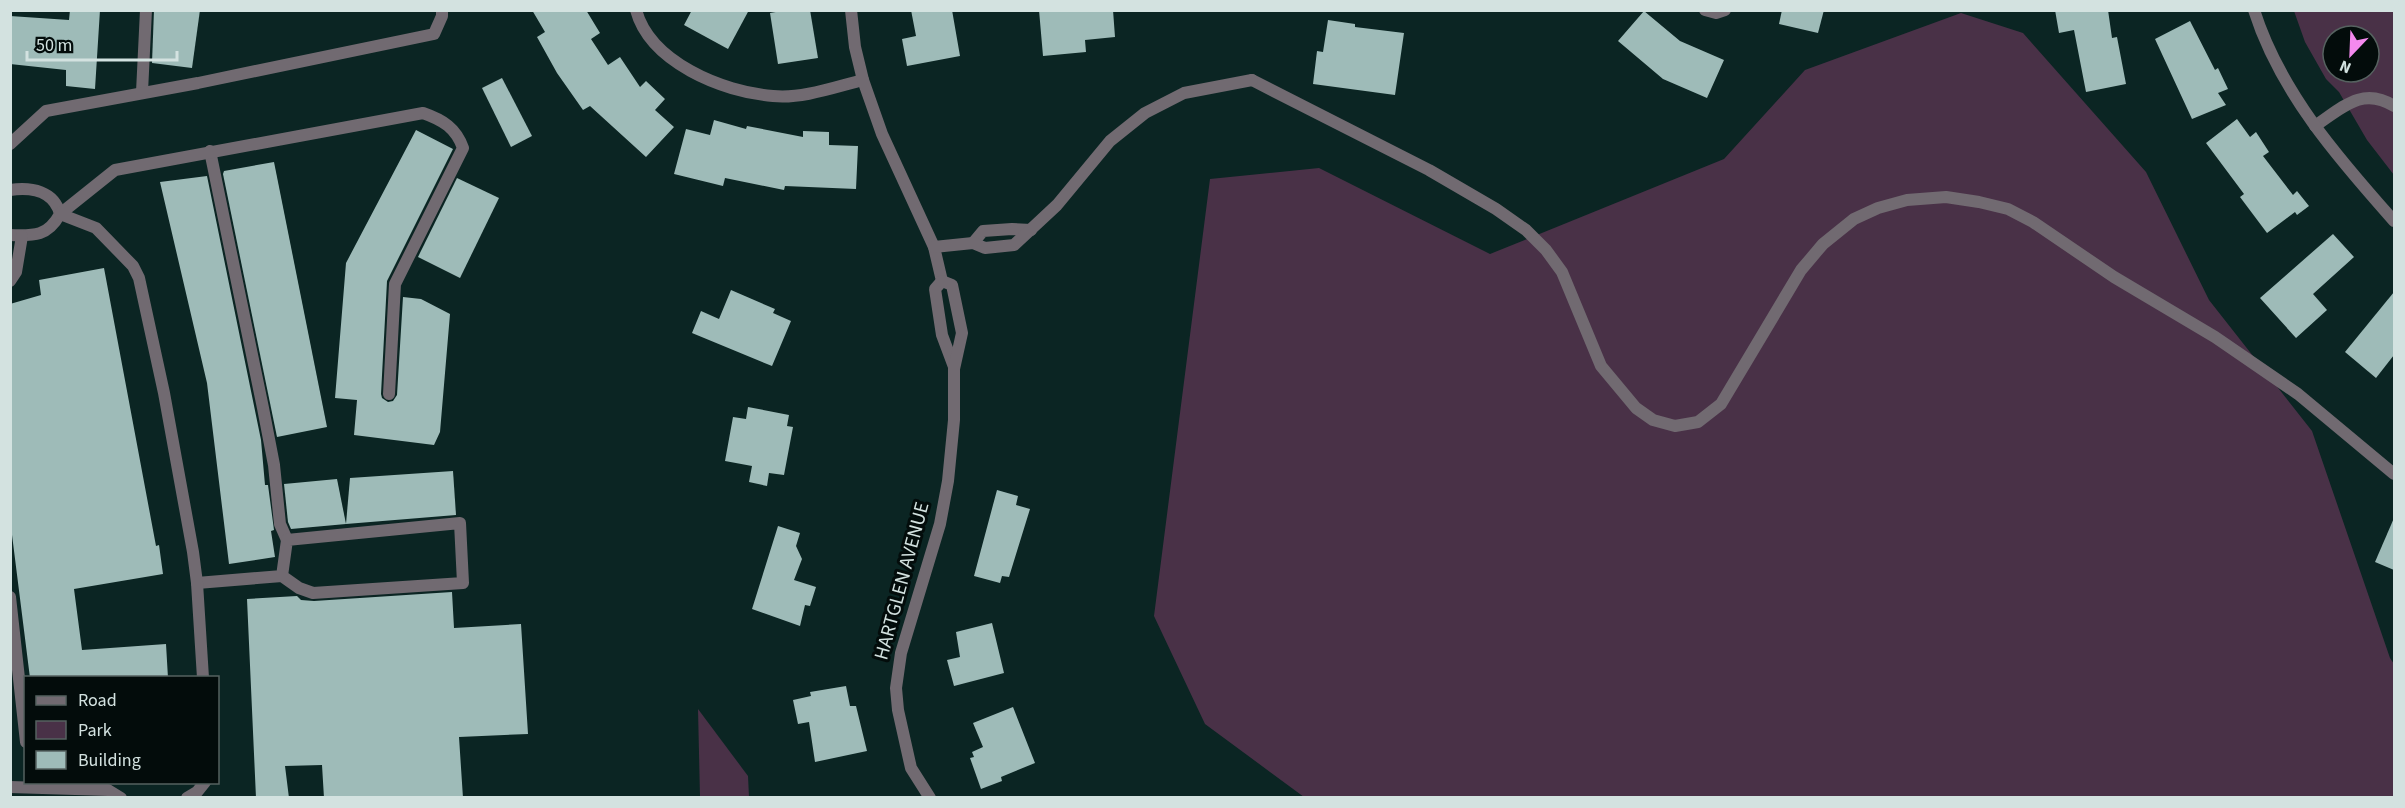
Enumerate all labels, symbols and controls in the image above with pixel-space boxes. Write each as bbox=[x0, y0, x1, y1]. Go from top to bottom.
scale bar bbox=[27, 24, 177, 62]
north arrow bbox=[2321, 24, 2381, 84]
text: 50 m bbox=[36, 33, 72, 58]
text: N bbox=[2336, 55, 2355, 79]
street label: HARTGLEN AVENUE bbox=[867, 499, 937, 663]
legend bbox=[24, 676, 219, 784]
text: Road bbox=[78, 688, 117, 713]
text: Park bbox=[78, 718, 112, 743]
text: Building bbox=[78, 748, 141, 773]

